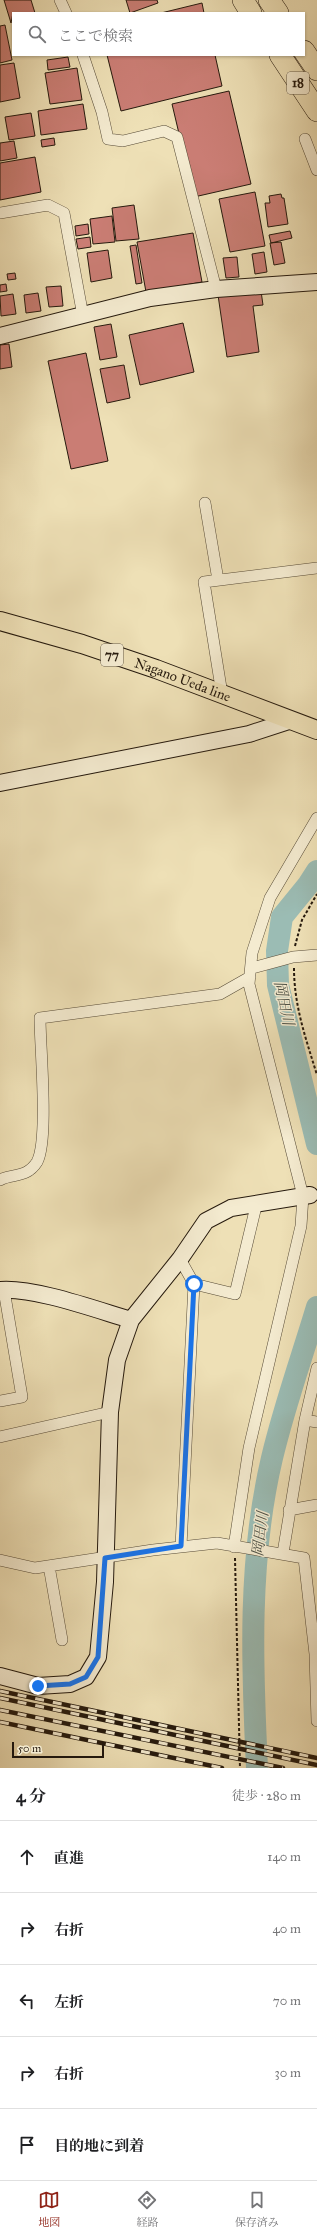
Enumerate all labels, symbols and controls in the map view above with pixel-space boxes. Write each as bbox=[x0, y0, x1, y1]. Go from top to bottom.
search box bbox=[12, 12, 305, 56]
icon: search bbox=[26, 23, 48, 45]
text: ここで検索 bbox=[58, 27, 133, 45]
road number: 18 bbox=[287, 72, 309, 94]
road number: 77 bbox=[101, 644, 123, 666]
street label: Nagano Ueda line bbox=[133, 654, 233, 705]
water label: 岡田川 bbox=[271, 979, 298, 1029]
route start bbox=[185, 1275, 203, 1293]
water label: 岡田川 bbox=[248, 1509, 272, 1557]
route end bbox=[29, 1677, 47, 1695]
scale bar bbox=[12, 1740, 104, 1759]
text: 50 m bbox=[18, 1742, 41, 1755]
text: 4 分 bbox=[16, 1786, 46, 1807]
text: 徒歩 · 280 m bbox=[232, 1788, 301, 1804]
icon: ahead bbox=[16, 1846, 38, 1868]
text: 直進 bbox=[54, 1849, 84, 1867]
text: 140 m bbox=[267, 1849, 301, 1865]
icon: right bbox=[16, 1918, 38, 1940]
text: 右折 bbox=[54, 1921, 84, 1939]
text: 40 m bbox=[272, 1921, 301, 1937]
icon: left bbox=[16, 1990, 38, 2012]
text: 左折 bbox=[54, 1993, 84, 2011]
text: 70 m bbox=[273, 1993, 301, 2009]
icon: right bbox=[16, 2062, 38, 2084]
text: 右折 bbox=[54, 2065, 84, 2083]
text: 30 m bbox=[275, 2065, 301, 2081]
icon: arrive bbox=[16, 2134, 38, 2156]
text: 目的地に到着 bbox=[54, 2137, 144, 2155]
tab: 地図 bbox=[38, 2189, 60, 2229]
tab: 経路 bbox=[136, 2189, 158, 2229]
tab: 保存済み bbox=[235, 2189, 279, 2229]

